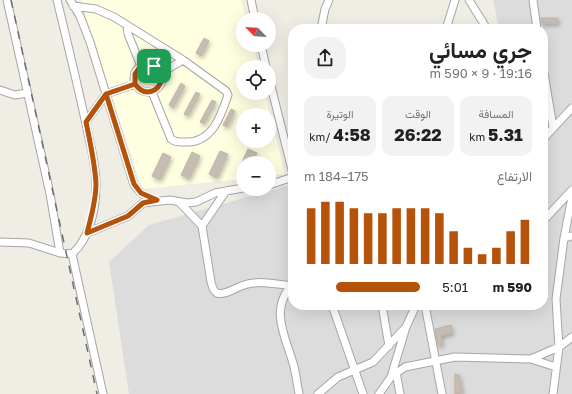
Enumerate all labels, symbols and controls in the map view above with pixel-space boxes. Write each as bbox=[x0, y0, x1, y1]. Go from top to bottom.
north arrow bbox=[236, 12, 276, 52]
map controls bbox=[236, 12, 276, 196]
text: جري مسائي bbox=[429, 36, 532, 63]
button: share bbox=[304, 37, 346, 79]
pin bbox=[137, 49, 171, 83]
icon: arrive bbox=[143, 55, 165, 77]
button: locate bbox=[236, 60, 276, 100]
text: 19:16 · 9 × 590 m bbox=[430, 65, 532, 81]
text: الوتيرة bbox=[327, 107, 353, 120]
text: الوقت bbox=[405, 107, 431, 120]
text: المسافة bbox=[479, 107, 513, 120]
button: + bbox=[236, 108, 276, 148]
text: 4:58 bbox=[333, 124, 371, 145]
text: 26:22 bbox=[394, 124, 442, 145]
text: 5.31 bbox=[488, 124, 523, 145]
text: /km bbox=[309, 130, 333, 143]
text: km bbox=[469, 130, 488, 143]
button: − bbox=[236, 156, 276, 196]
text: 175–184 m bbox=[304, 168, 369, 184]
text: الارتفاع bbox=[497, 168, 532, 184]
text: 5:01 bbox=[442, 279, 468, 295]
text: 590 m bbox=[493, 279, 532, 295]

